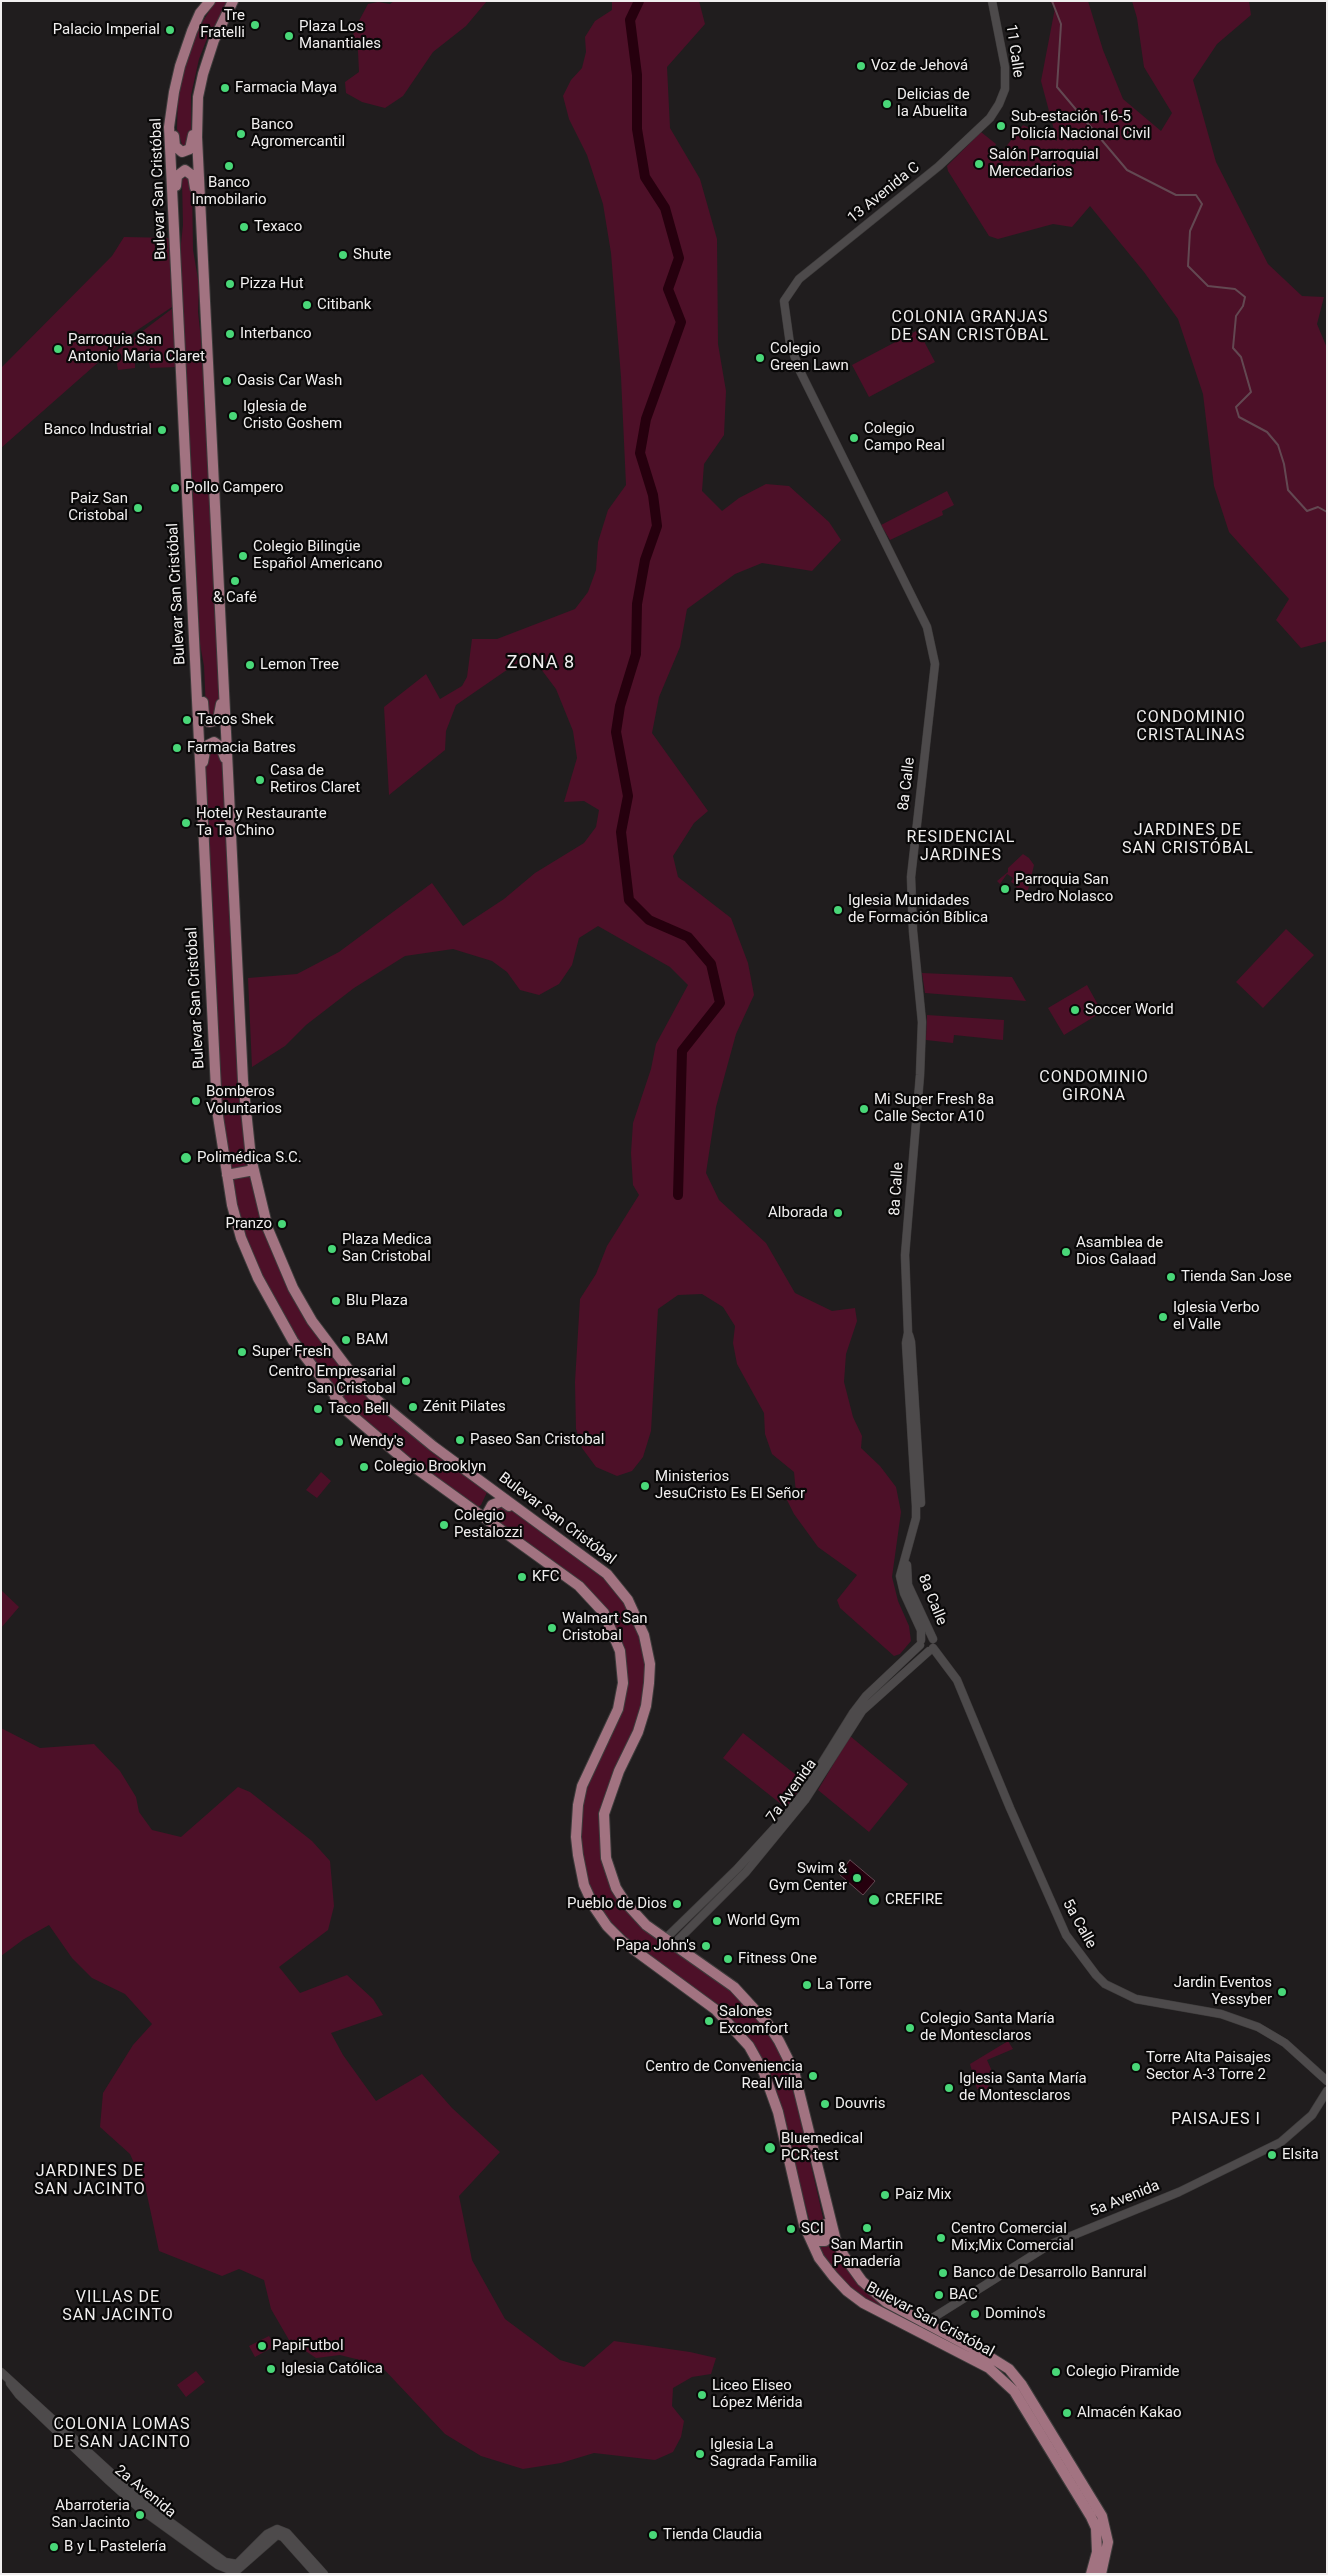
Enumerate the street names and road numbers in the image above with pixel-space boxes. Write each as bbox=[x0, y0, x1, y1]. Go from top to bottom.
street label: 11 Calle bbox=[1001, 23, 1027, 79]
street label: Bulevar San Cristóbal bbox=[148, 118, 170, 260]
street label: 13 Avenida C bbox=[844, 159, 924, 227]
street label: Bulevar San Cristóbal bbox=[164, 523, 190, 665]
street label: 8a Calle bbox=[895, 756, 919, 812]
street label: Bulevar San Cristóbal bbox=[183, 927, 209, 1069]
street label: 8a Calle bbox=[886, 1162, 908, 1216]
street label: Bulevar San Cristóbal bbox=[495, 1469, 619, 1569]
street label: 8a Calle bbox=[914, 1572, 950, 1628]
street label: 7a Avenida bbox=[763, 1756, 821, 1826]
street label: 5a Calle bbox=[1058, 1896, 1100, 1952]
street label: 5a Avenida bbox=[1088, 2177, 1162, 2221]
street label: Bulevar San Cristóbal bbox=[863, 2279, 997, 2361]
street label: 2a Avenida bbox=[111, 2462, 179, 2522]

